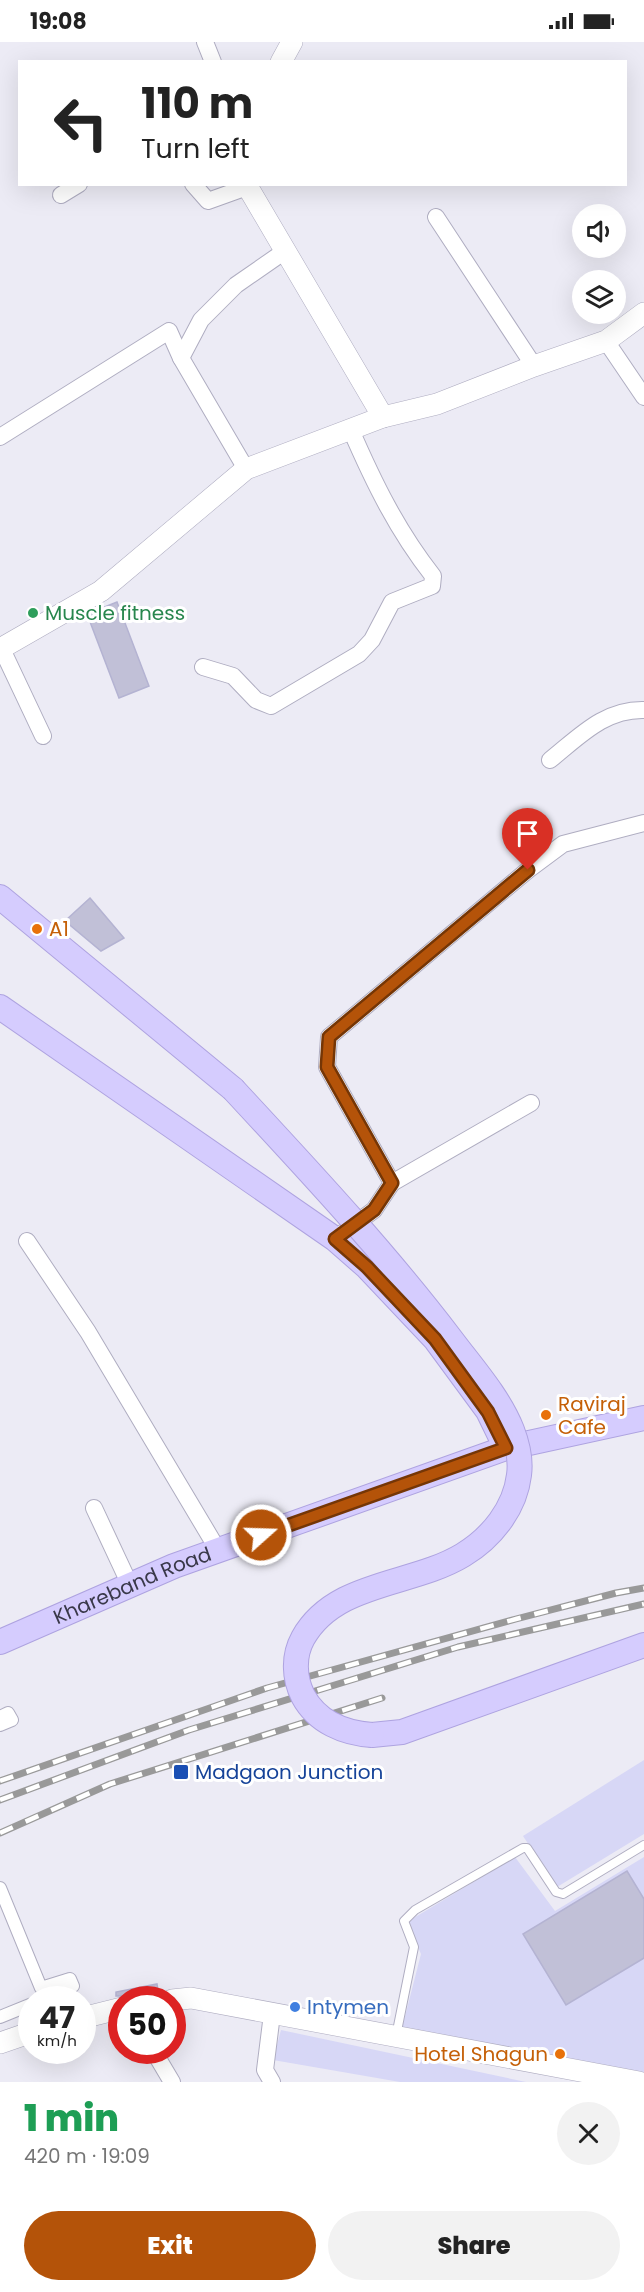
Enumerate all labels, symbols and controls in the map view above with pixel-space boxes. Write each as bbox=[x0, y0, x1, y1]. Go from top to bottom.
text: 19:08 bbox=[30, 6, 87, 37]
text: 110 m bbox=[141, 74, 253, 133]
icon: left bbox=[42, 84, 120, 162]
text: Turn left bbox=[141, 130, 250, 167]
map controls bbox=[572, 204, 626, 324]
button: sound bbox=[572, 204, 626, 258]
button: layers bbox=[572, 270, 626, 324]
place label: Muscle fitness bbox=[45, 599, 185, 627]
marker: Muscle fitness bbox=[26, 606, 40, 620]
pin bbox=[502, 808, 553, 870]
icon: arrive bbox=[511, 817, 544, 850]
place label: A1 bbox=[49, 915, 69, 943]
marker: A1 bbox=[30, 922, 44, 936]
place label: Raviraj Cafe bbox=[558, 1390, 626, 1441]
marker: Raviraj Cafe bbox=[539, 1408, 553, 1422]
position arrow bbox=[229, 1503, 293, 1567]
street label: Khareband Road bbox=[49, 1540, 215, 1631]
place label: Madgaon Junction bbox=[195, 1758, 383, 1786]
marker: Madgaon Junction bbox=[172, 1763, 190, 1781]
speed limit sign: 50 bbox=[108, 1986, 186, 2064]
place label: Intymen bbox=[307, 1993, 389, 2021]
text: 47 bbox=[39, 1996, 75, 2039]
marker: Intymen bbox=[288, 2000, 302, 2014]
text: km/h bbox=[37, 2030, 77, 2051]
place label: Hotel Shagun bbox=[414, 2040, 548, 2068]
marker: Hotel Shagun bbox=[553, 2047, 567, 2061]
text: 1 min bbox=[24, 2093, 119, 2144]
button: close bbox=[557, 2102, 620, 2165]
text: 420 m · 19:09 bbox=[24, 2142, 150, 2170]
button: Exit bbox=[24, 2211, 316, 2280]
button: Share bbox=[328, 2211, 620, 2280]

